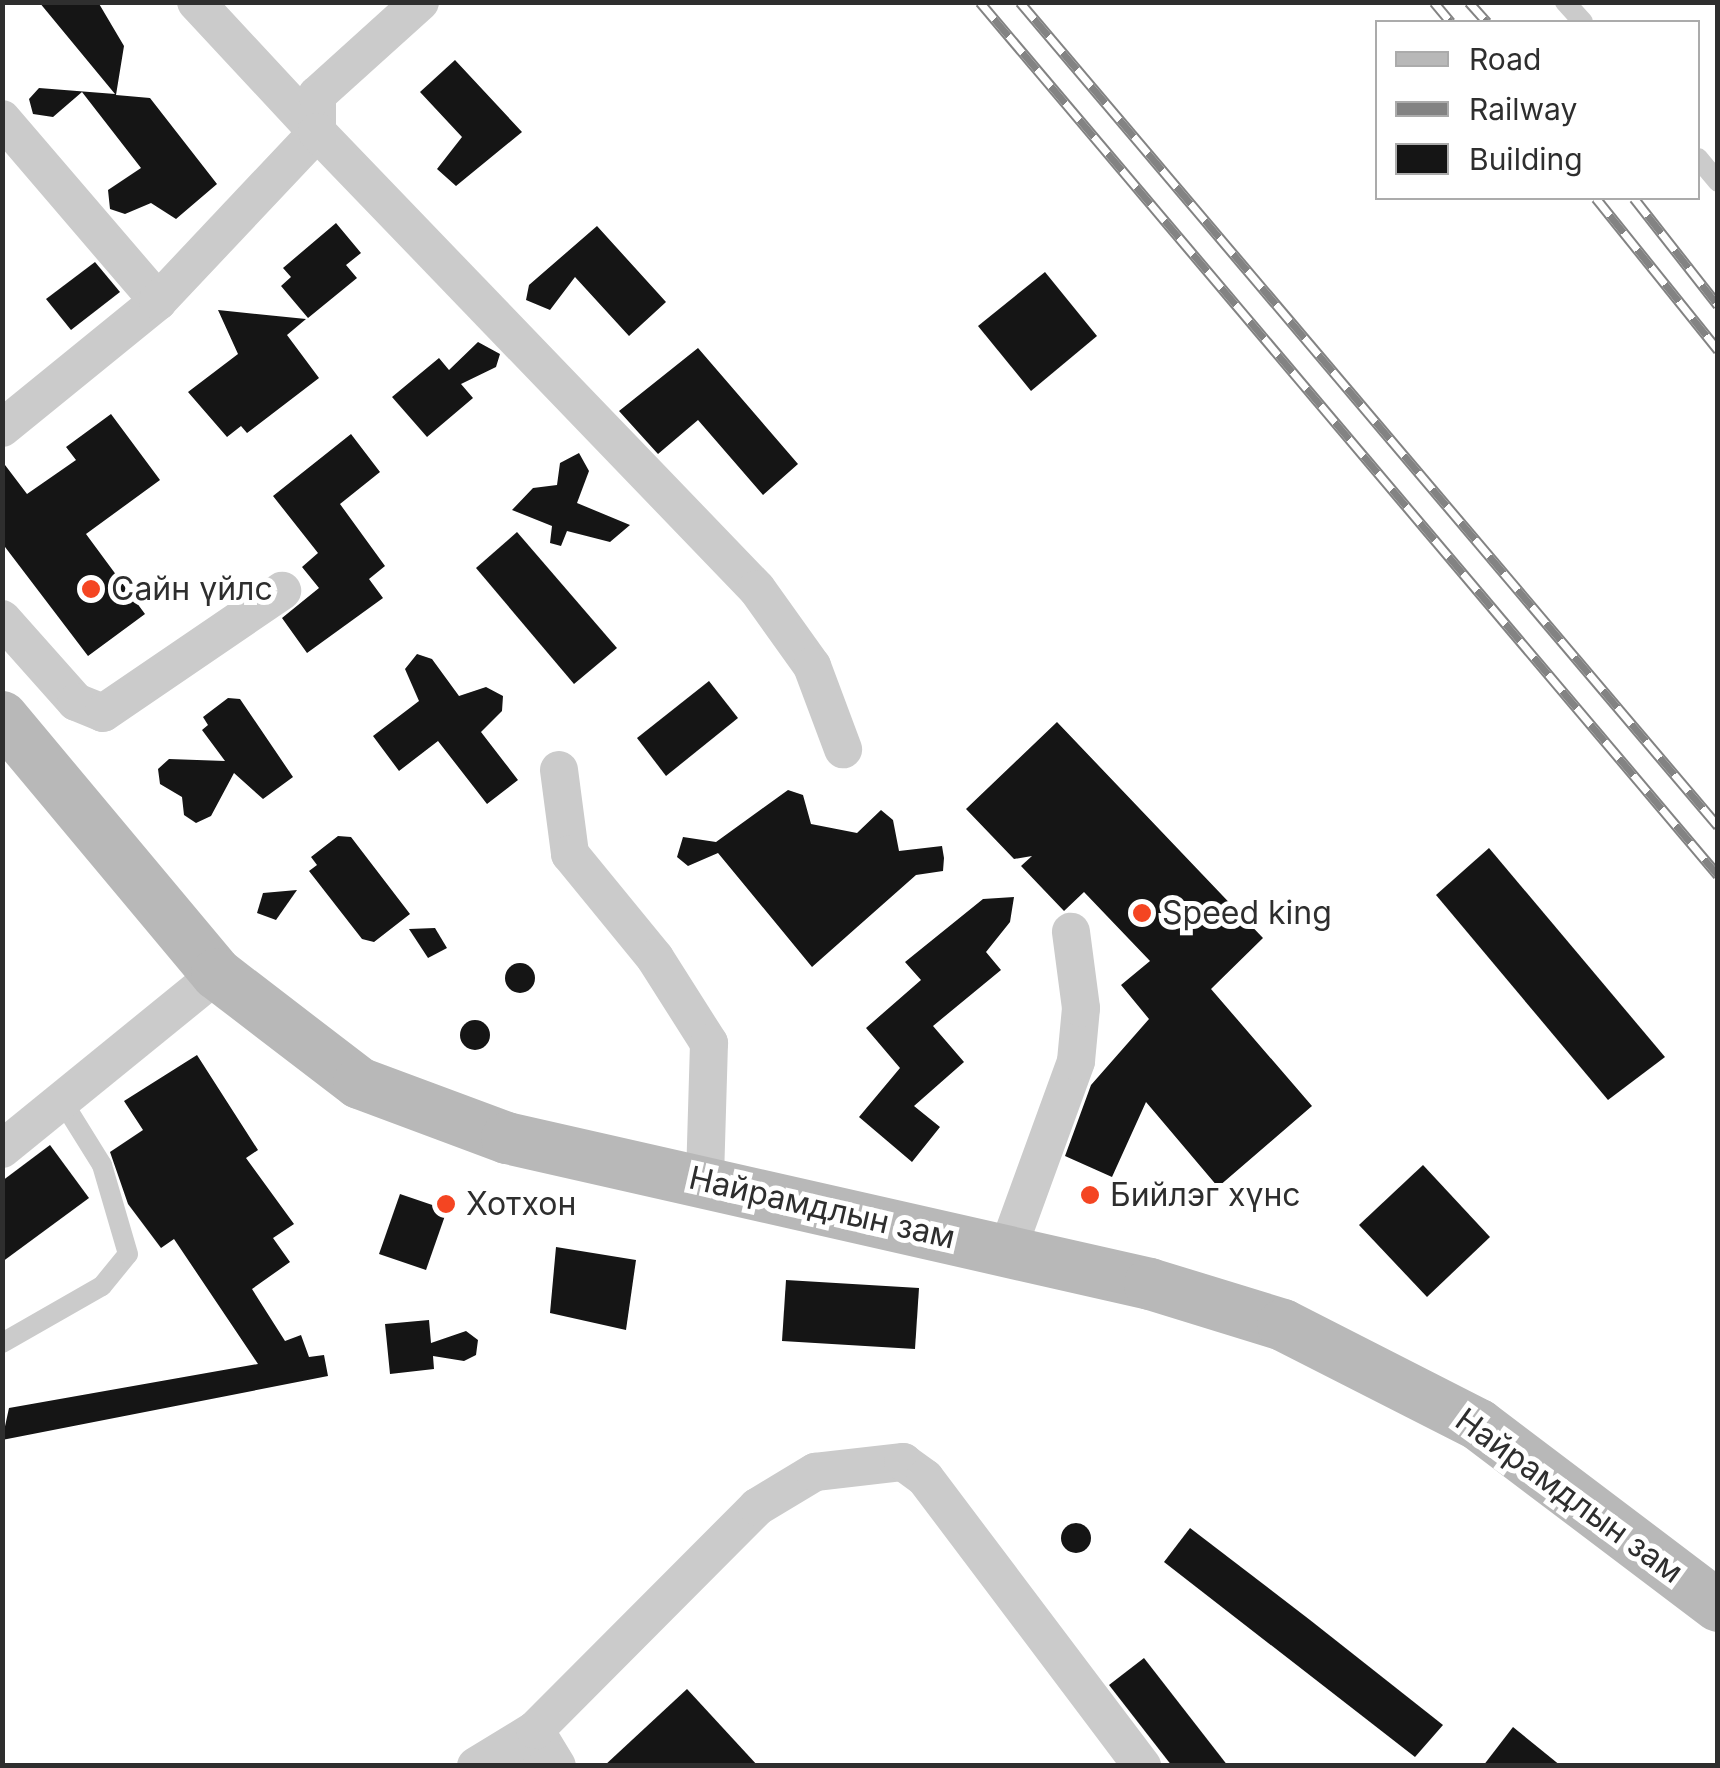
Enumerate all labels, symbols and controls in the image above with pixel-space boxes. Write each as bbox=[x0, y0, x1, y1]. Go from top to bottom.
legend bbox=[1375, 20, 1700, 200]
text: Road bbox=[1469, 41, 1541, 77]
text: Railway bbox=[1469, 91, 1577, 127]
text: Building bbox=[1469, 141, 1583, 177]
place label: Сайн үйлс bbox=[111, 570, 273, 608]
marker: Сайн үйлс bbox=[80, 578, 102, 600]
place label: Speed king bbox=[1162, 894, 1332, 932]
marker: Speed king bbox=[1131, 902, 1153, 924]
street label: Найрамдлын зам bbox=[685, 1159, 959, 1257]
place label: Бийлэг хүнс bbox=[1110, 1176, 1301, 1214]
marker: Бийлэг хүнс bbox=[1079, 1184, 1101, 1206]
place label: Хотхон bbox=[466, 1185, 576, 1223]
marker: Хотхон bbox=[435, 1193, 457, 1215]
street label: Найрамдлын зам bbox=[1448, 1401, 1690, 1591]

